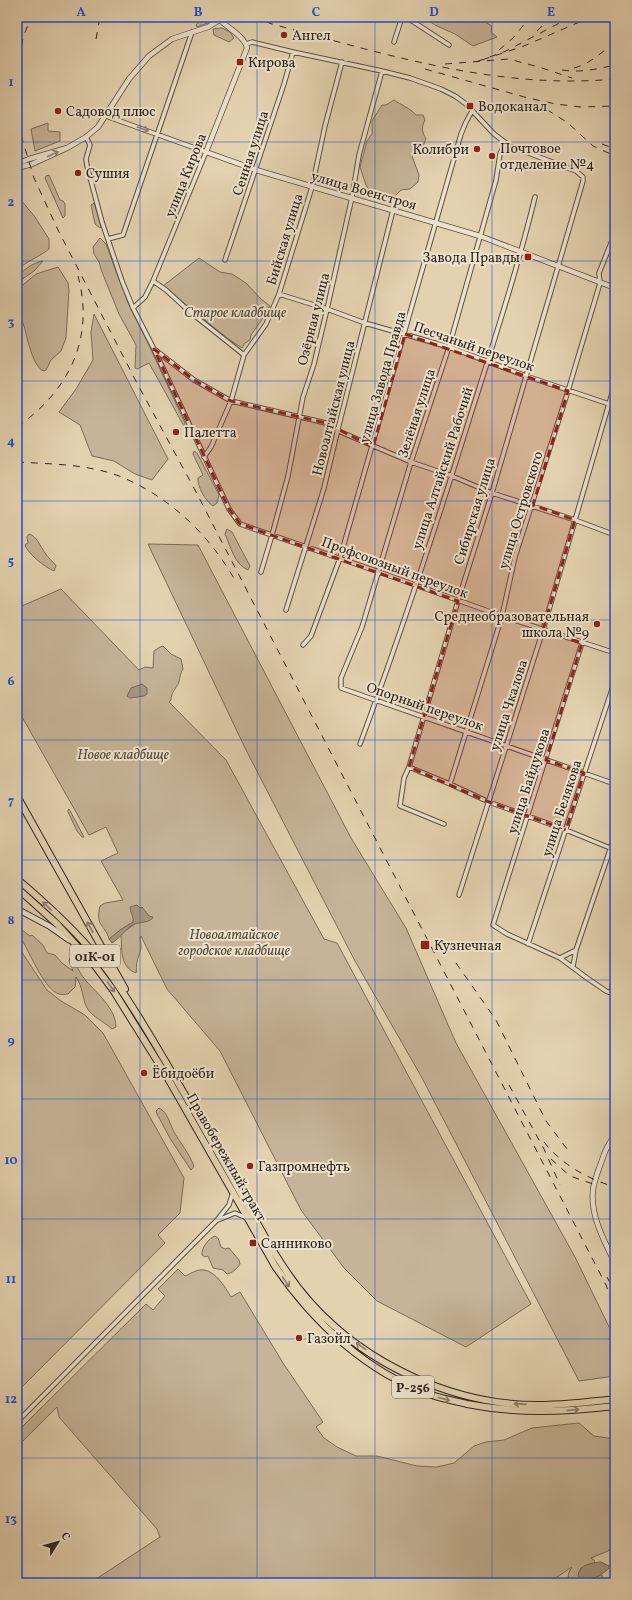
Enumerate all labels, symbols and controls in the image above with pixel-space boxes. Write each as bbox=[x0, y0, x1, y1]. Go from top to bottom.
text: A bbox=[76, 4, 86, 22]
text: B bbox=[194, 4, 203, 22]
text: C bbox=[312, 4, 320, 22]
text: D bbox=[429, 4, 439, 22]
text: E bbox=[547, 4, 555, 22]
place label: Ангел bbox=[292, 27, 331, 46]
marker: Ангел bbox=[279, 30, 289, 40]
place label: Кирова bbox=[248, 54, 296, 73]
marker: Кирова bbox=[235, 57, 245, 67]
text: 1 bbox=[8, 74, 14, 92]
place label: Водоканал bbox=[478, 98, 547, 117]
marker: Водоканал bbox=[465, 101, 475, 111]
place label: Садовод плюс bbox=[66, 103, 155, 122]
marker: Садовод плюс bbox=[53, 106, 63, 116]
street label: Сенная улица bbox=[229, 108, 274, 198]
one-way arrow bbox=[136, 126, 149, 133]
street label: улица Кирова bbox=[161, 131, 212, 221]
place label: Почтовое отделение №4 bbox=[500, 140, 594, 175]
place label: Колибри bbox=[412, 141, 469, 160]
marker: Колибри bbox=[472, 144, 482, 154]
one-way arrow bbox=[47, 150, 59, 157]
marker: Почтовое отделение №4 bbox=[487, 151, 497, 161]
place label: Сушия bbox=[86, 165, 130, 184]
street label: улица Военстроя bbox=[309, 167, 419, 216]
marker: Сушия bbox=[73, 168, 83, 178]
street label: Бийская улица bbox=[262, 191, 308, 288]
text: 2 bbox=[8, 194, 15, 212]
place label: Завода Правды bbox=[423, 249, 520, 268]
marker: Завода Правды bbox=[523, 252, 533, 262]
street label: Озёрная улица bbox=[294, 271, 335, 368]
park label: Старое кладбище bbox=[184, 304, 286, 323]
street label: улица Завода Правда bbox=[356, 309, 411, 446]
text: 3 bbox=[8, 314, 15, 332]
street label: Песчаный переулок bbox=[411, 318, 537, 377]
street label: Новоалтайская улица bbox=[308, 339, 360, 478]
street label: Зелёная улица bbox=[394, 366, 441, 461]
street label: улица Алтайский Рабочий bbox=[408, 384, 479, 552]
place label: Палетта bbox=[184, 424, 237, 443]
marker: Палетта bbox=[171, 427, 181, 437]
text: 4 bbox=[7, 433, 15, 451]
street label: улица Островского bbox=[494, 449, 548, 572]
street label: Сибирская улица bbox=[450, 456, 501, 567]
street label: Профсоюзный переулок bbox=[319, 533, 471, 604]
text: 5 bbox=[8, 553, 14, 571]
place label: Среднеобразовательная школа №9 bbox=[434, 608, 589, 643]
marker: Среднеобразовательная школа №9 bbox=[592, 619, 602, 629]
street label: улица Чкалова bbox=[486, 657, 533, 754]
text: 6 bbox=[7, 673, 15, 691]
street label: Опорный переулок bbox=[363, 678, 486, 737]
street label: улица Байдукова bbox=[503, 726, 555, 837]
park label: Новое кладбище bbox=[77, 746, 169, 765]
street label: улица Белякова bbox=[538, 758, 587, 859]
text: 7 bbox=[8, 793, 14, 811]
one-way arrow bbox=[43, 902, 53, 911]
text: 8 bbox=[7, 912, 15, 930]
one-way arrow bbox=[86, 921, 94, 933]
park label: Новоалтайское городское кладбище bbox=[178, 926, 290, 961]
place label: Кузнечная bbox=[434, 937, 502, 956]
marker: Кузнечная bbox=[419, 939, 431, 951]
road number: 01К-01 bbox=[70, 945, 120, 967]
one-way arrow bbox=[107, 981, 115, 992]
text: 9 bbox=[7, 1032, 15, 1050]
place label: Ёбидоёби bbox=[152, 1065, 215, 1084]
marker: Ёбидоёби bbox=[139, 1068, 149, 1078]
street label: Правобережный тракт bbox=[181, 1090, 270, 1226]
text: 10 bbox=[4, 1152, 18, 1170]
place label: Газпромнефть bbox=[258, 1158, 350, 1177]
marker: Газпромнефть bbox=[245, 1161, 255, 1171]
place label: Санниково bbox=[261, 1235, 332, 1254]
marker: Санниково bbox=[248, 1238, 258, 1248]
text: 11 bbox=[6, 1271, 16, 1289]
one-way arrow bbox=[282, 1276, 290, 1287]
place label: Газойл bbox=[307, 1330, 351, 1349]
marker: Газойл bbox=[294, 1333, 304, 1343]
one-way arrow bbox=[355, 1342, 366, 1350]
road number: Р-256 bbox=[392, 1376, 434, 1398]
text: 12 bbox=[5, 1391, 17, 1409]
one-way arrow bbox=[437, 1396, 450, 1403]
one-way arrow bbox=[514, 1401, 527, 1408]
one-way arrow bbox=[566, 1407, 579, 1414]
text: 13 bbox=[5, 1511, 17, 1529]
north arrow bbox=[38, 1522, 78, 1562]
text: С bbox=[57, 1530, 73, 1544]

